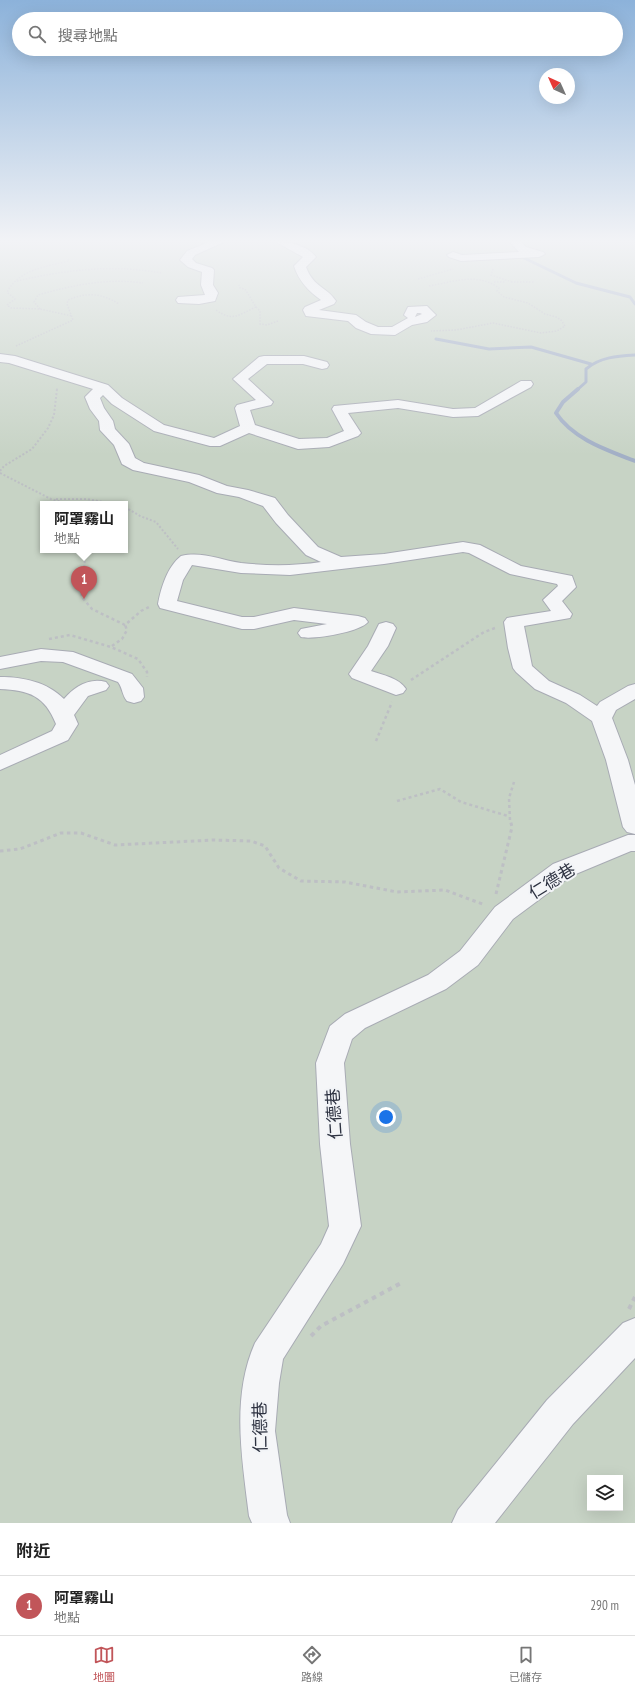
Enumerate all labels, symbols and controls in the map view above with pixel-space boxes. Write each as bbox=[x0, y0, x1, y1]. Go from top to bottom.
search box bbox=[12, 12, 623, 56]
icon: search bbox=[26, 23, 48, 45]
text: 搜尋地點 bbox=[58, 26, 118, 45]
north arrow bbox=[539, 68, 575, 104]
popup bbox=[40, 501, 128, 553]
text: 阿罩霧山 bbox=[54, 509, 114, 528]
text: 地點 bbox=[54, 530, 80, 547]
pin: 1 bbox=[71, 566, 97, 599]
street label: 仁德巷 bbox=[525, 858, 579, 904]
street label: 仁德巷 bbox=[321, 1088, 347, 1140]
your location bbox=[376, 1107, 396, 1127]
street label: 仁德巷 bbox=[249, 1401, 271, 1453]
map controls bbox=[587, 1475, 623, 1511]
button: layers bbox=[587, 1475, 623, 1511]
text: 附近 bbox=[16, 1540, 50, 1562]
text: 阿罩霧山 bbox=[54, 1588, 114, 1607]
text: 1 bbox=[26, 1597, 32, 1614]
text: 290 m bbox=[590, 1597, 619, 1614]
text: 地點 bbox=[54, 1609, 80, 1626]
tab: 地圖 bbox=[93, 1644, 115, 1684]
tab: 路線 bbox=[301, 1644, 323, 1684]
tab: 已儲存 bbox=[509, 1644, 542, 1684]

